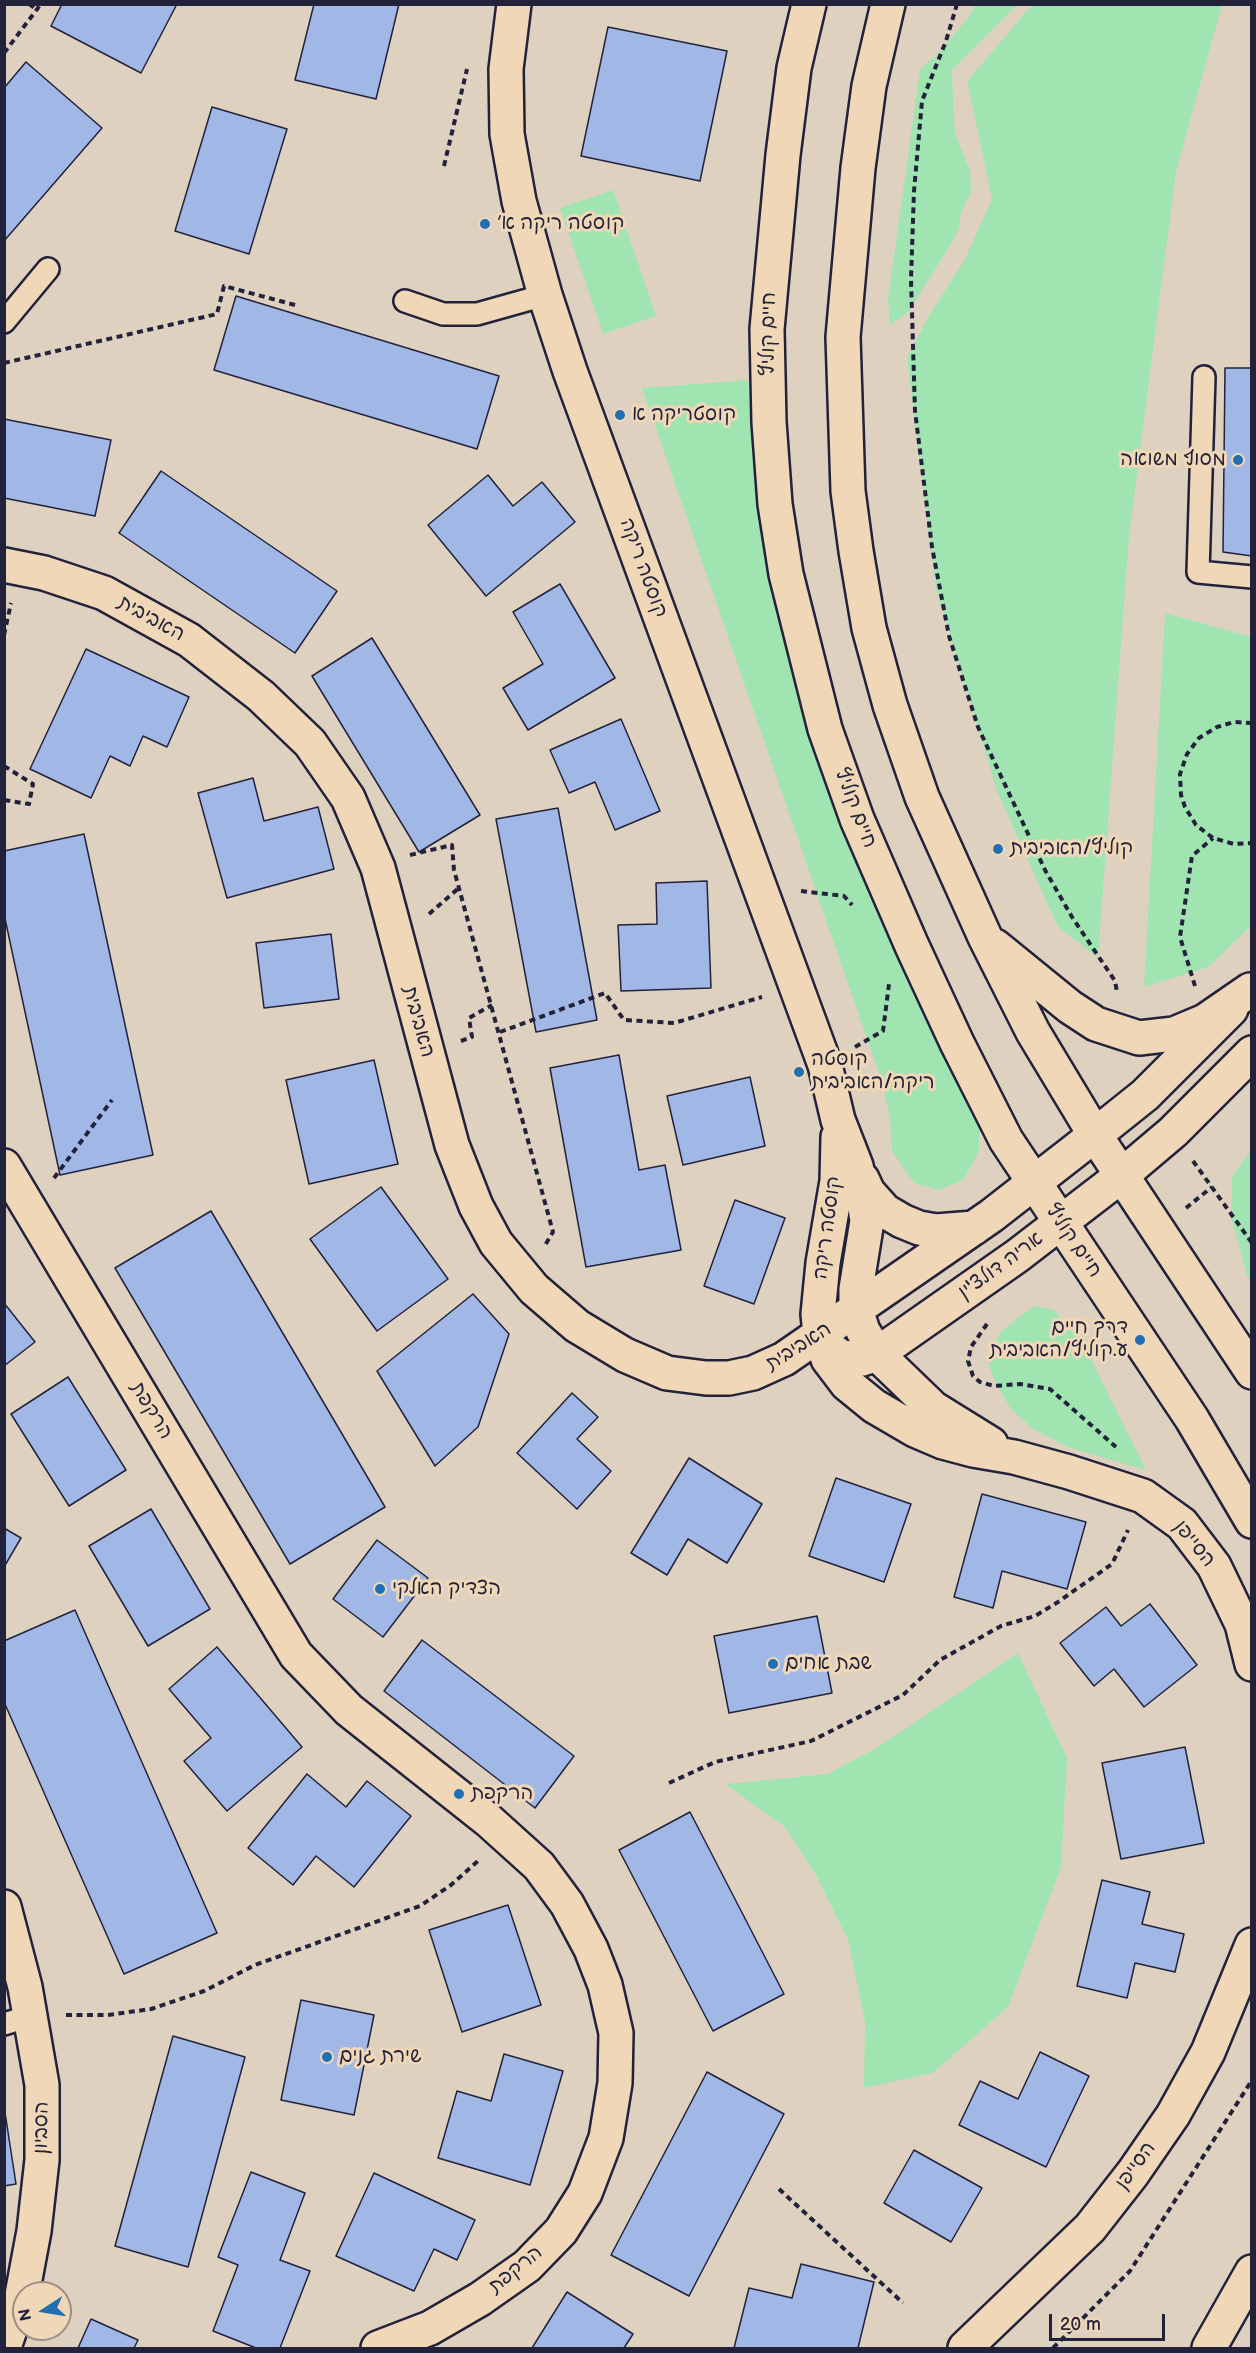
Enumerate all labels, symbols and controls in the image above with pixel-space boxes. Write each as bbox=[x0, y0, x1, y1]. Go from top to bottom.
place label: קוסטה ריקה א׳ bbox=[497, 212, 624, 236]
marker: קוסטה ריקה א׳ bbox=[478, 217, 492, 231]
street label: חיים קוליץ bbox=[756, 292, 782, 376]
place label: קוסטריקה א bbox=[632, 403, 736, 427]
marker: קוסטריקה א bbox=[613, 408, 627, 422]
place label: מסוף משואה bbox=[1120, 448, 1226, 472]
marker: מסוף משואה bbox=[1231, 453, 1245, 467]
street label: קוסטה ריקה bbox=[614, 515, 672, 621]
street label: האביבית bbox=[113, 591, 189, 647]
street label: חיים קוליץ bbox=[829, 765, 881, 851]
place label: קוליץ/האביבית bbox=[1010, 837, 1133, 861]
marker: קוליץ/האביבית bbox=[991, 842, 1005, 856]
street label: האביבית bbox=[397, 984, 439, 1060]
place label: קוסטה ריקה/האביבית bbox=[811, 1048, 935, 1095]
marker: קוסטה ריקה/האביבית bbox=[792, 1065, 806, 1079]
street label: קוסטה ריקה bbox=[809, 1175, 847, 1281]
street label: חיים קוליץ bbox=[1040, 1200, 1106, 1282]
street label: אריה דולצ'ין bbox=[954, 1227, 1048, 1305]
place label: דרך חיים ע.קוליץ/האביבית bbox=[990, 1316, 1128, 1363]
street label: האביבית bbox=[762, 1318, 836, 1376]
marker: דרך חיים ע.קוליץ/האביבית bbox=[1133, 1333, 1147, 1347]
street label: הרקפת bbox=[125, 1378, 177, 1444]
street label: הסייפן bbox=[1168, 1516, 1220, 1572]
place label: הצדיק האלקי bbox=[392, 1577, 501, 1601]
marker: הצדיק האלקי bbox=[373, 1582, 387, 1596]
place label: שבת אחים bbox=[785, 1652, 872, 1676]
marker: שבת אחים bbox=[766, 1657, 780, 1671]
place label: הרקפת bbox=[471, 1782, 533, 1806]
marker: הרקפת bbox=[452, 1787, 466, 1801]
place label: שירת גנים bbox=[339, 2045, 421, 2069]
marker: שירת גנים bbox=[320, 2050, 334, 2064]
street label: הסביון bbox=[30, 2101, 54, 2155]
street label: הסייפן bbox=[1111, 2137, 1161, 2195]
street label: הרקפת bbox=[484, 2241, 548, 2299]
north arrow bbox=[12, 2281, 72, 2341]
scale bar bbox=[1052, 2302, 1168, 2340]
text: N bbox=[15, 2307, 36, 2322]
text: 20 m bbox=[1060, 2314, 1101, 2335]

